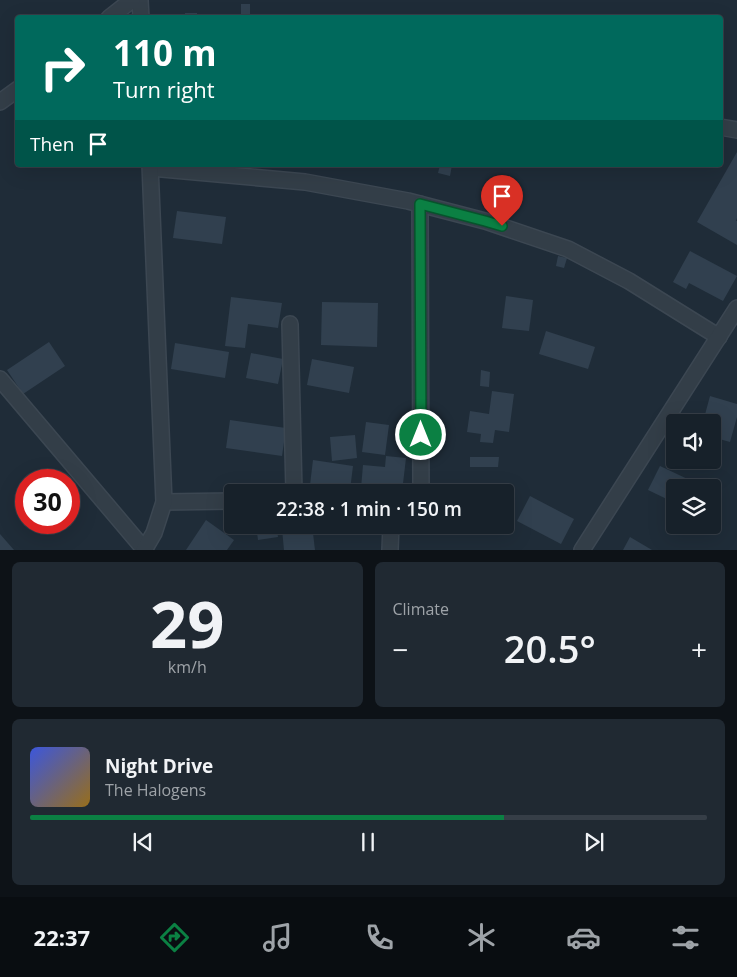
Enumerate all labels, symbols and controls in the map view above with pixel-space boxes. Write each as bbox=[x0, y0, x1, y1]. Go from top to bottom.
text: 110 m bbox=[113, 29, 217, 76]
icon: right bbox=[30, 35, 95, 100]
text: Turn right bbox=[113, 74, 215, 104]
icon: arrive bbox=[84, 130, 112, 158]
text: Then bbox=[30, 131, 74, 157]
pin bbox=[481, 175, 523, 226]
icon: arrive bbox=[488, 182, 516, 210]
position arrow bbox=[394, 408, 446, 460]
map controls bbox=[666, 414, 721, 534]
button: sound bbox=[666, 414, 721, 469]
speed limit sign: 30 bbox=[15, 469, 80, 534]
button: layers bbox=[666, 479, 721, 534]
text: 22:38 · 1 min · 150 m bbox=[276, 496, 462, 522]
text: 29 bbox=[150, 579, 224, 667]
text: Climate bbox=[393, 598, 449, 620]
text: 20.5° bbox=[504, 622, 596, 674]
text: − bbox=[393, 630, 409, 668]
text: + bbox=[691, 630, 707, 668]
text: km/h bbox=[168, 656, 207, 678]
text: Night Drive bbox=[105, 753, 213, 779]
text: The Halogens bbox=[105, 779, 206, 801]
icon: previous bbox=[129, 828, 157, 856]
icon: pause bbox=[354, 828, 382, 856]
icon: next bbox=[580, 828, 608, 856]
icon: directions bbox=[157, 920, 192, 955]
icon: music bbox=[260, 920, 295, 955]
icon: phone bbox=[362, 920, 397, 955]
icon: climate bbox=[464, 920, 499, 955]
icon: car bbox=[566, 920, 601, 955]
icon: filters bbox=[668, 920, 703, 955]
text: 22:37 bbox=[34, 922, 90, 952]

